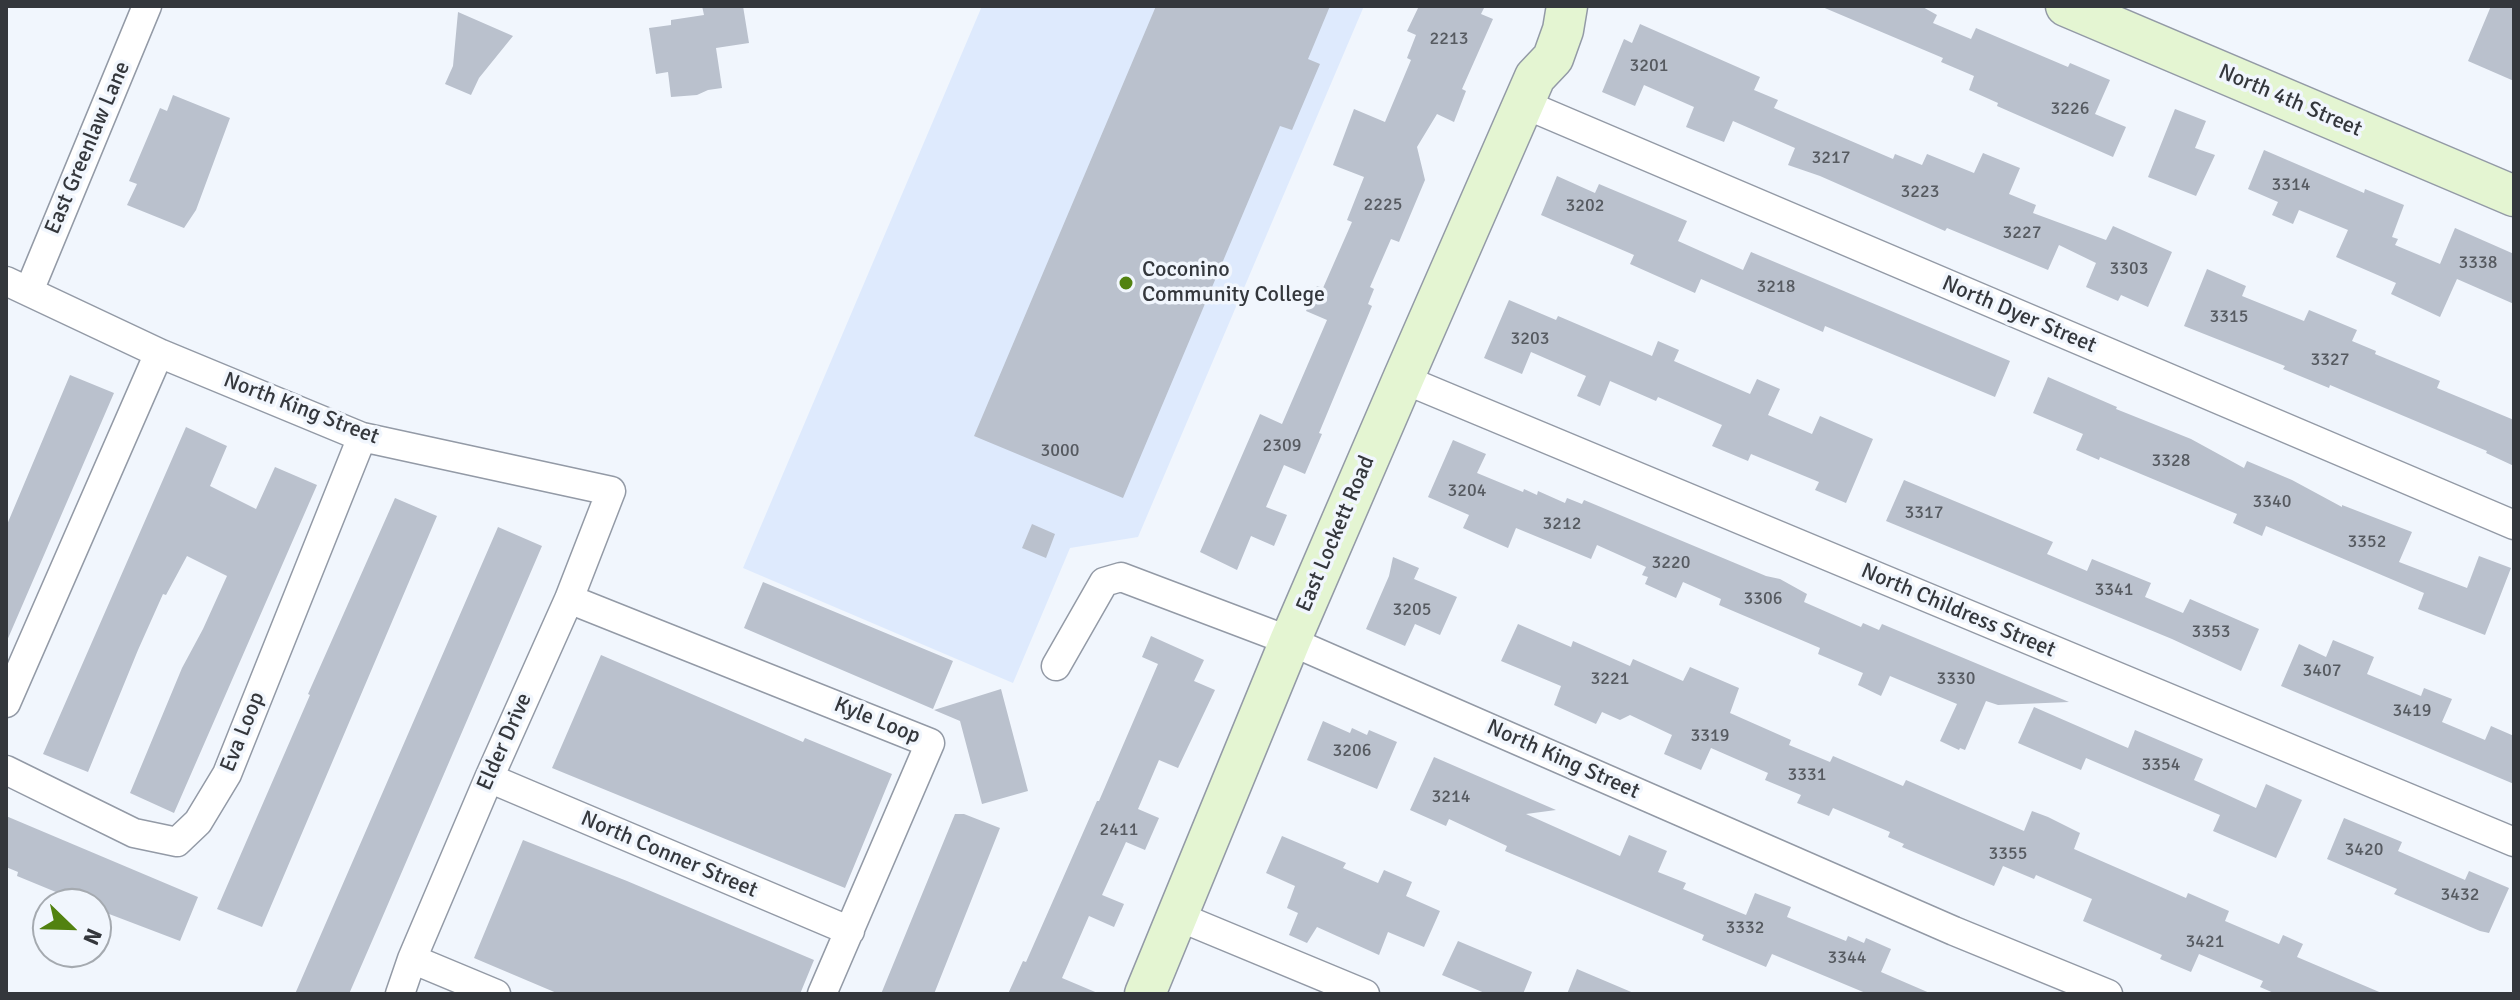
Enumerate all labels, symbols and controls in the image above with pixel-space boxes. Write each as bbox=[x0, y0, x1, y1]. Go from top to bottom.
house number: 2213 bbox=[1430, 28, 1468, 50]
house number: 3201 bbox=[1630, 55, 1668, 77]
street label: East Greenlaw Lane bbox=[40, 58, 136, 238]
street label: North 4th Street bbox=[2214, 59, 2366, 143]
house number: 3226 bbox=[2051, 98, 2089, 120]
house number: 3217 bbox=[1812, 147, 1850, 169]
house number: 3314 bbox=[2272, 174, 2310, 196]
house number: 3223 bbox=[1901, 181, 1939, 203]
house number: 2225 bbox=[1364, 194, 1402, 216]
house number: 3202 bbox=[1566, 195, 1604, 217]
house number: 3227 bbox=[2003, 222, 2041, 244]
house number: 3338 bbox=[2459, 252, 2497, 274]
place label: Coconino Community College bbox=[1142, 257, 1325, 308]
house number: 3303 bbox=[2110, 258, 2148, 280]
street label: North Dyer Street bbox=[1938, 271, 2100, 359]
marker: Coconino Community College bbox=[1117, 274, 1135, 292]
house number: 3218 bbox=[1757, 276, 1795, 298]
house number: 3315 bbox=[2210, 306, 2248, 328]
house number: 3203 bbox=[1511, 328, 1549, 350]
house number: 3327 bbox=[2311, 349, 2349, 371]
street label: North King Street bbox=[220, 367, 382, 451]
house number: 2309 bbox=[1263, 435, 1301, 457]
house number: 3000 bbox=[1041, 440, 1079, 462]
house number: 3328 bbox=[2152, 450, 2190, 472]
street label: East Lockett Road bbox=[1291, 452, 1381, 616]
house number: 3204 bbox=[1448, 480, 1486, 502]
house number: 3340 bbox=[2253, 491, 2291, 513]
house number: 3317 bbox=[1905, 502, 1943, 524]
house number: 3212 bbox=[1543, 513, 1581, 535]
house number: 3352 bbox=[2348, 531, 2386, 553]
house number: 3220 bbox=[1652, 552, 1690, 574]
street label: North Childress Street bbox=[1857, 558, 2059, 664]
house number: 3341 bbox=[2095, 579, 2133, 601]
house number: 3306 bbox=[1744, 588, 1782, 610]
house number: 3205 bbox=[1393, 599, 1431, 621]
house number: 3353 bbox=[2192, 621, 2230, 643]
house number: 3407 bbox=[2303, 660, 2341, 682]
house number: 3221 bbox=[1591, 668, 1629, 690]
house number: 3330 bbox=[1937, 668, 1975, 690]
street label: Eva Loop bbox=[215, 688, 271, 776]
street label: Elder Drive bbox=[472, 689, 538, 795]
street label: Kyle Loop bbox=[830, 692, 924, 750]
house number: 3419 bbox=[2393, 700, 2431, 722]
street label: North King Street bbox=[1483, 715, 1643, 805]
house number: 3319 bbox=[1691, 725, 1729, 747]
house number: 3206 bbox=[1333, 740, 1371, 762]
house number: 3354 bbox=[2142, 754, 2180, 776]
house number: 3331 bbox=[1788, 764, 1826, 786]
house number: 3214 bbox=[1432, 786, 1470, 808]
street label: North Conner Street bbox=[577, 806, 761, 904]
house number: 2411 bbox=[1100, 819, 1138, 841]
house number: 3420 bbox=[2345, 839, 2383, 861]
house number: 3355 bbox=[1989, 843, 2027, 865]
house number: 3432 bbox=[2441, 884, 2479, 906]
north arrow bbox=[32, 888, 112, 968]
house number: 3332 bbox=[1726, 917, 1764, 939]
text: N bbox=[77, 924, 108, 949]
house number: 3421 bbox=[2186, 931, 2224, 953]
house number: 3344 bbox=[1828, 947, 1866, 969]

